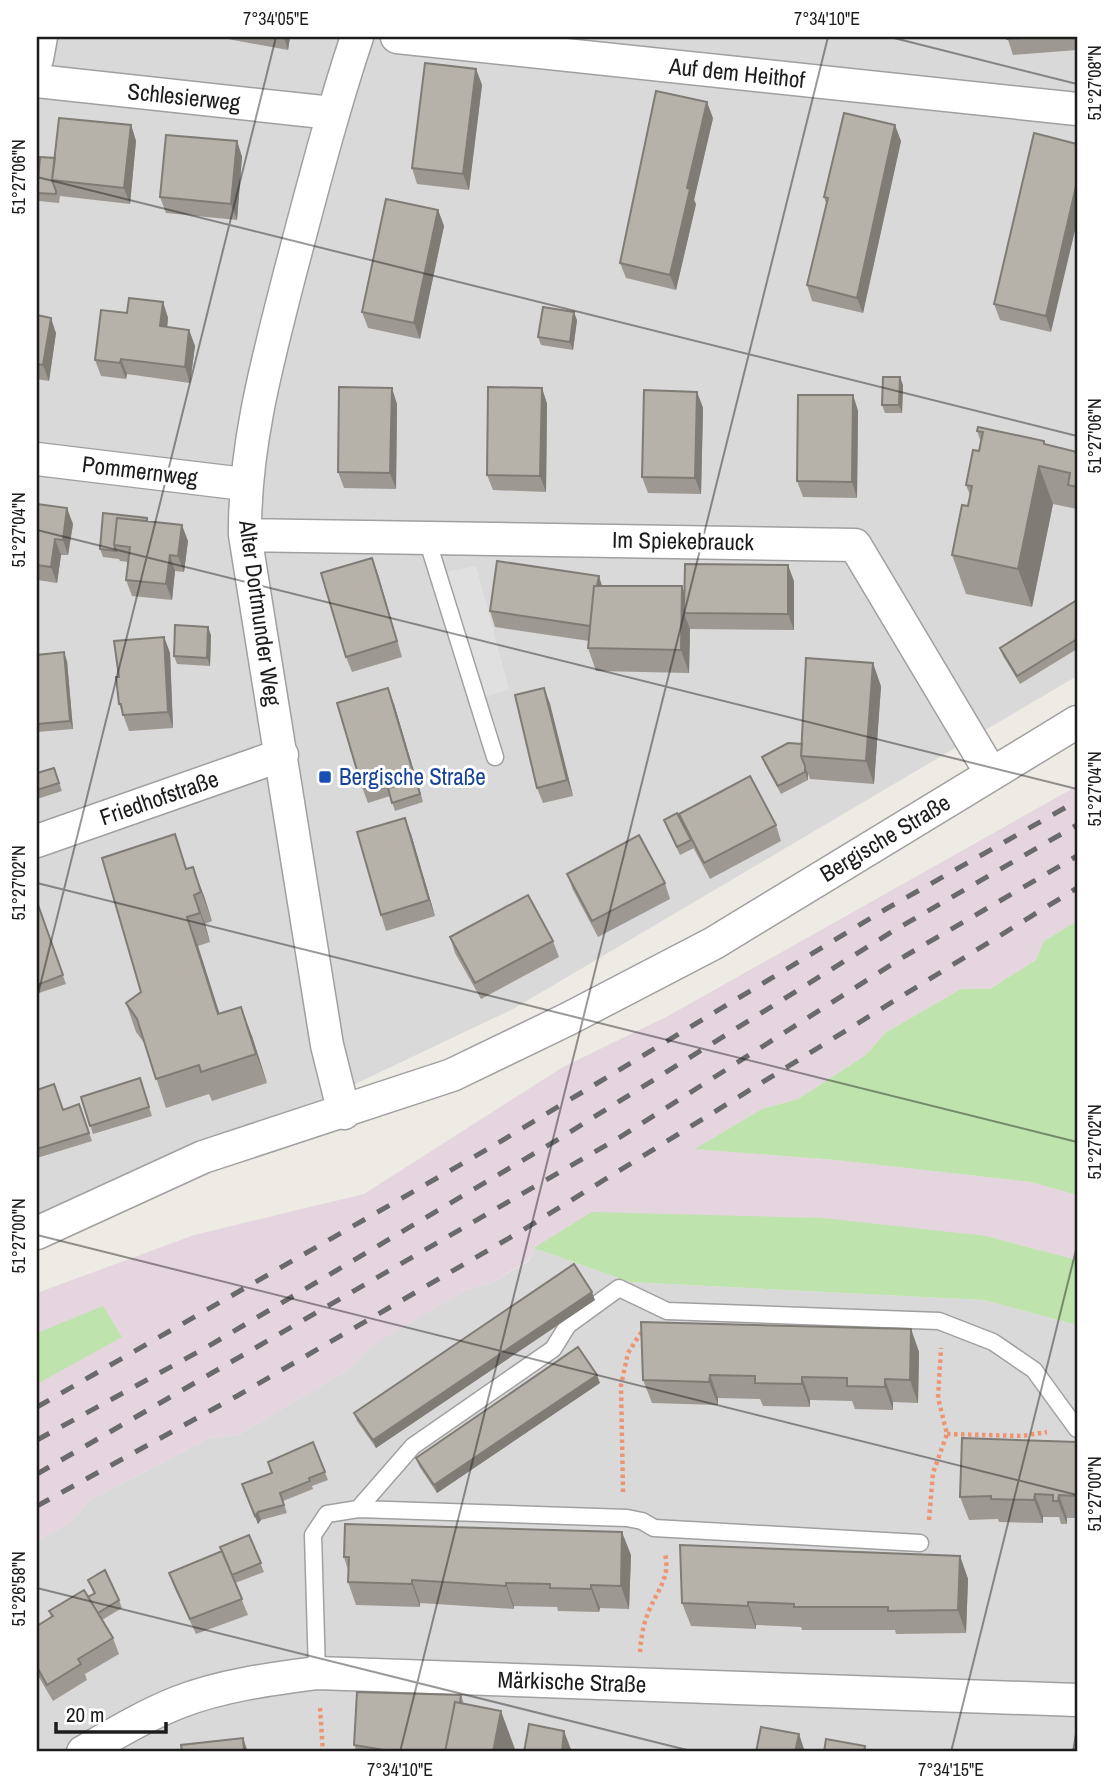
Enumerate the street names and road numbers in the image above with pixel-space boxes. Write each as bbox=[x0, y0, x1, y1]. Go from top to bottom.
street label: Auf dem Heithof bbox=[667, 50, 807, 95]
street label: Schlesierweg bbox=[126, 75, 242, 118]
street label: Pommernweg bbox=[80, 448, 200, 493]
street label: Alter Dortmunder Weg bbox=[232, 517, 289, 708]
street label: Im Spiekebrauck bbox=[612, 524, 755, 557]
street label: Friedhofstraße bbox=[95, 763, 222, 832]
street label: Bergische Straße bbox=[814, 786, 956, 889]
street label: Märkische Straße bbox=[497, 1663, 647, 1700]

